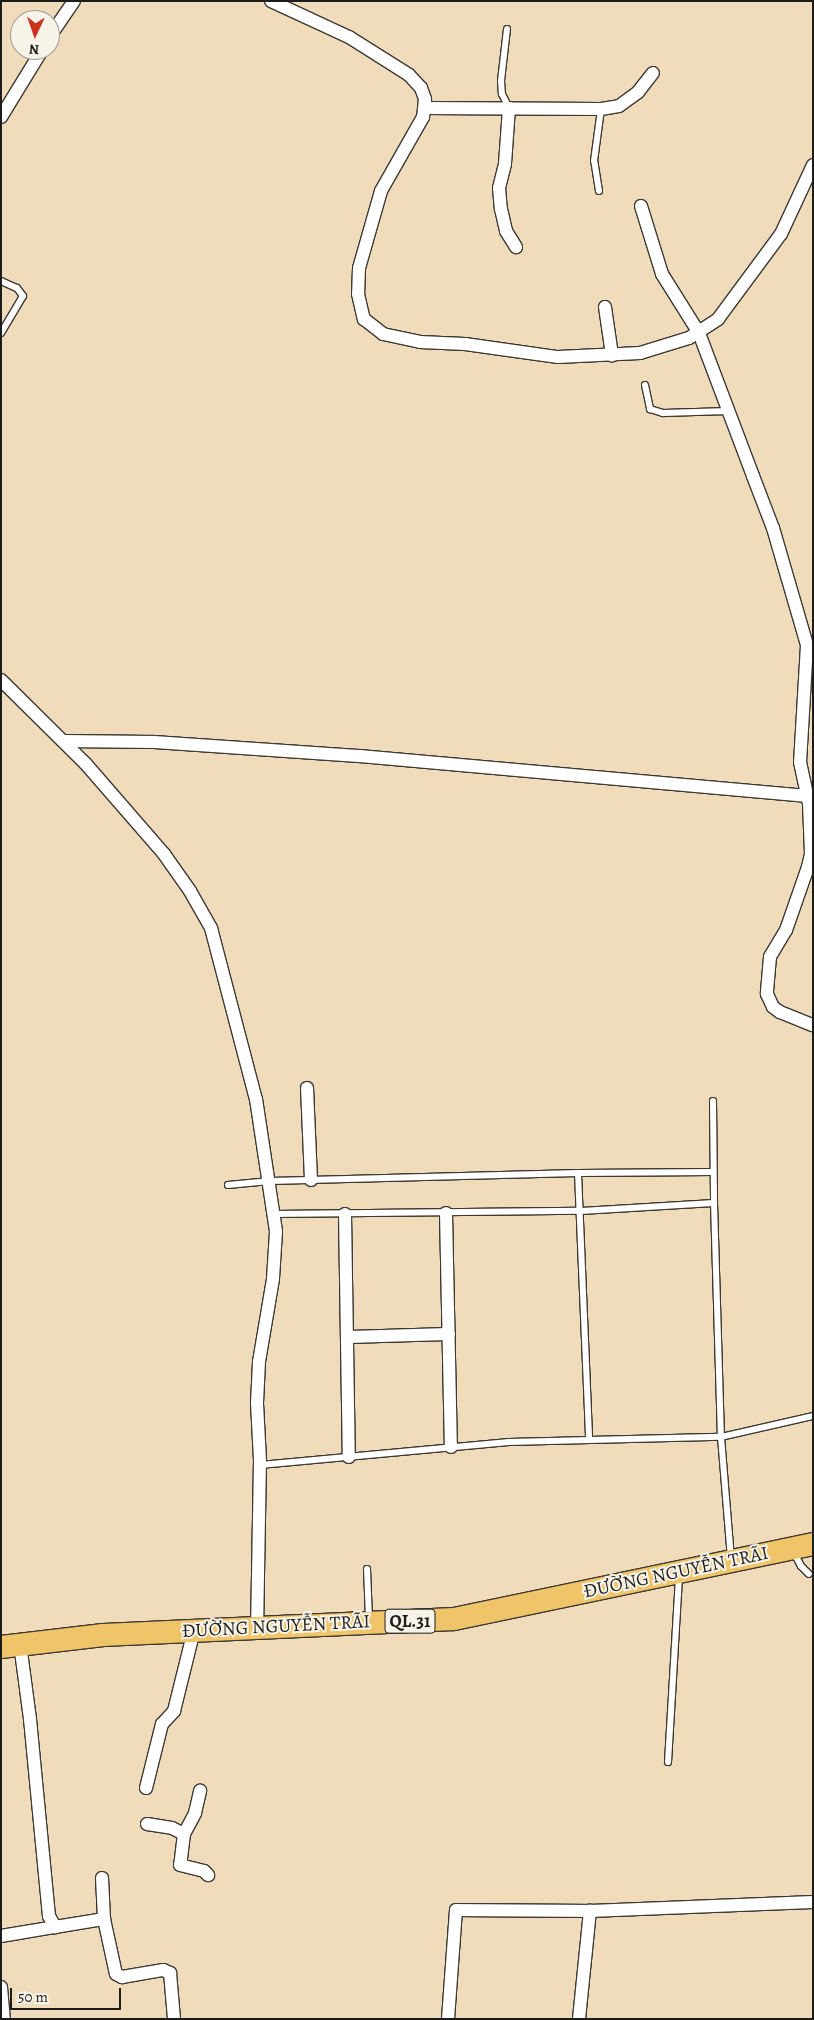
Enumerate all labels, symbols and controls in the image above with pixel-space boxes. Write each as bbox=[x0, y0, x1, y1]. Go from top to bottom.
north arrow bbox=[10, 10, 60, 60]
text: N bbox=[29, 40, 40, 59]
street label: ĐƯỜNG NGUYỄN TRÃI bbox=[582, 1542, 770, 1604]
road number: QL.31 bbox=[384, 1605, 436, 1636]
street label: ĐƯỜNG NGUYỄN TRÃI bbox=[181, 1611, 371, 1643]
scale bar bbox=[12, 1978, 124, 2010]
text: 50 m bbox=[18, 1987, 48, 2007]

